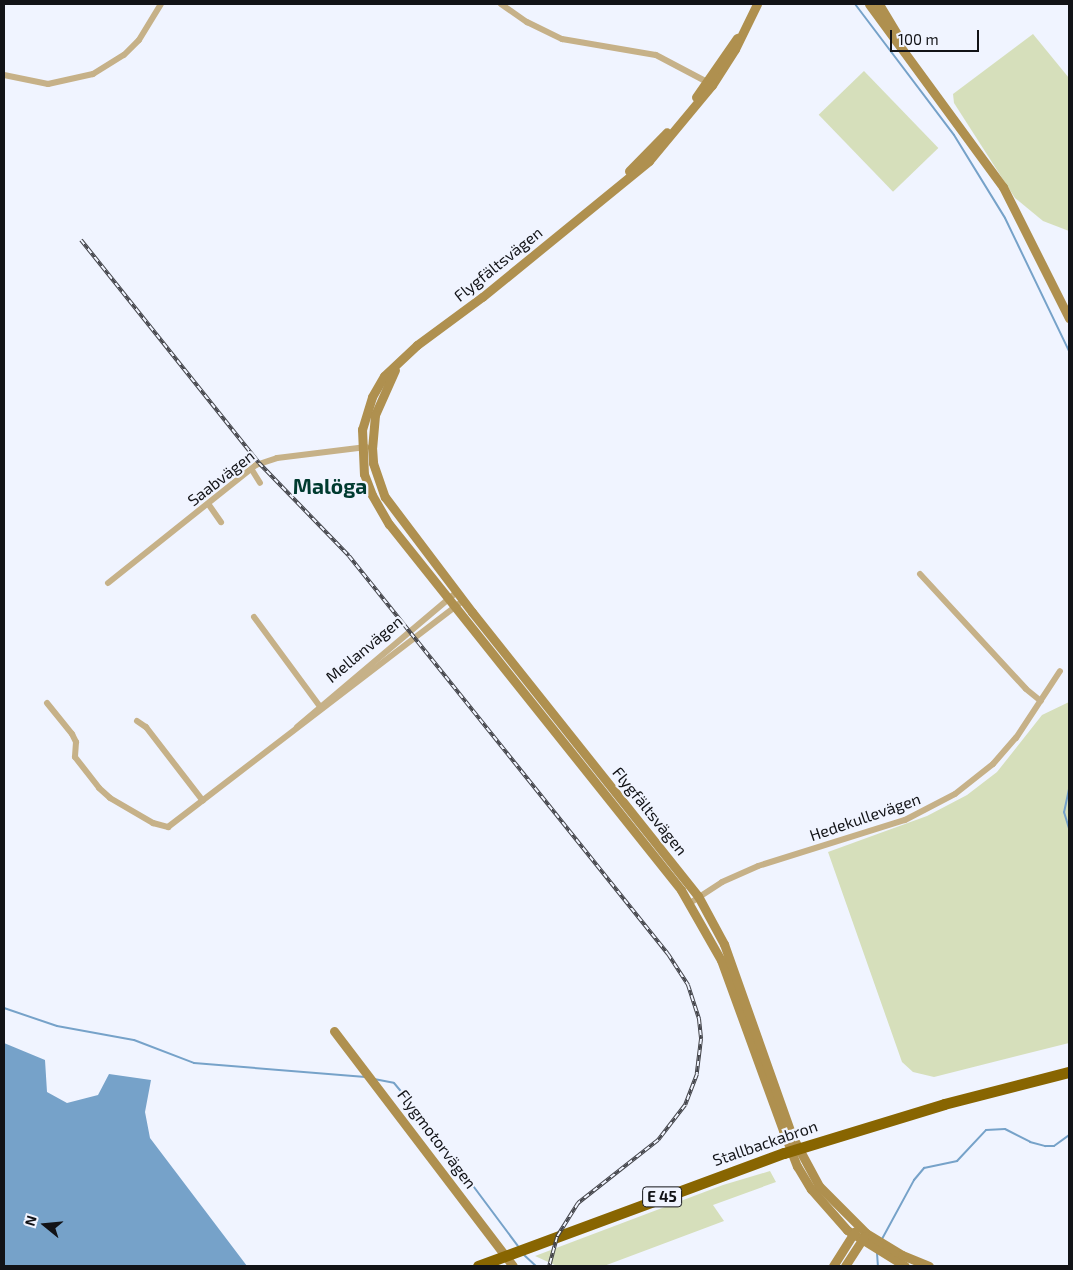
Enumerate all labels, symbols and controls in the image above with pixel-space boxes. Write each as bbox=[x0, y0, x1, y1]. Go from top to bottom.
scale bar bbox=[893, 20, 982, 52]
text: 100 m bbox=[898, 30, 939, 48]
street label: Flygfältsvägen bbox=[450, 223, 546, 305]
street label: Saabvägen bbox=[184, 446, 258, 510]
district label: Malöga bbox=[293, 473, 367, 499]
street label: Mellanvägen bbox=[322, 611, 406, 687]
street label: Flygfältsvägen bbox=[609, 763, 691, 859]
street label: Hedekullevägen bbox=[807, 789, 923, 845]
street label: Flygmotorvägen bbox=[394, 1086, 480, 1192]
street label: Stallbackabron bbox=[710, 1116, 820, 1170]
road number: E 45 bbox=[642, 1184, 682, 1210]
north arrow bbox=[20, 1200, 70, 1250]
text: N bbox=[21, 1213, 40, 1228]

